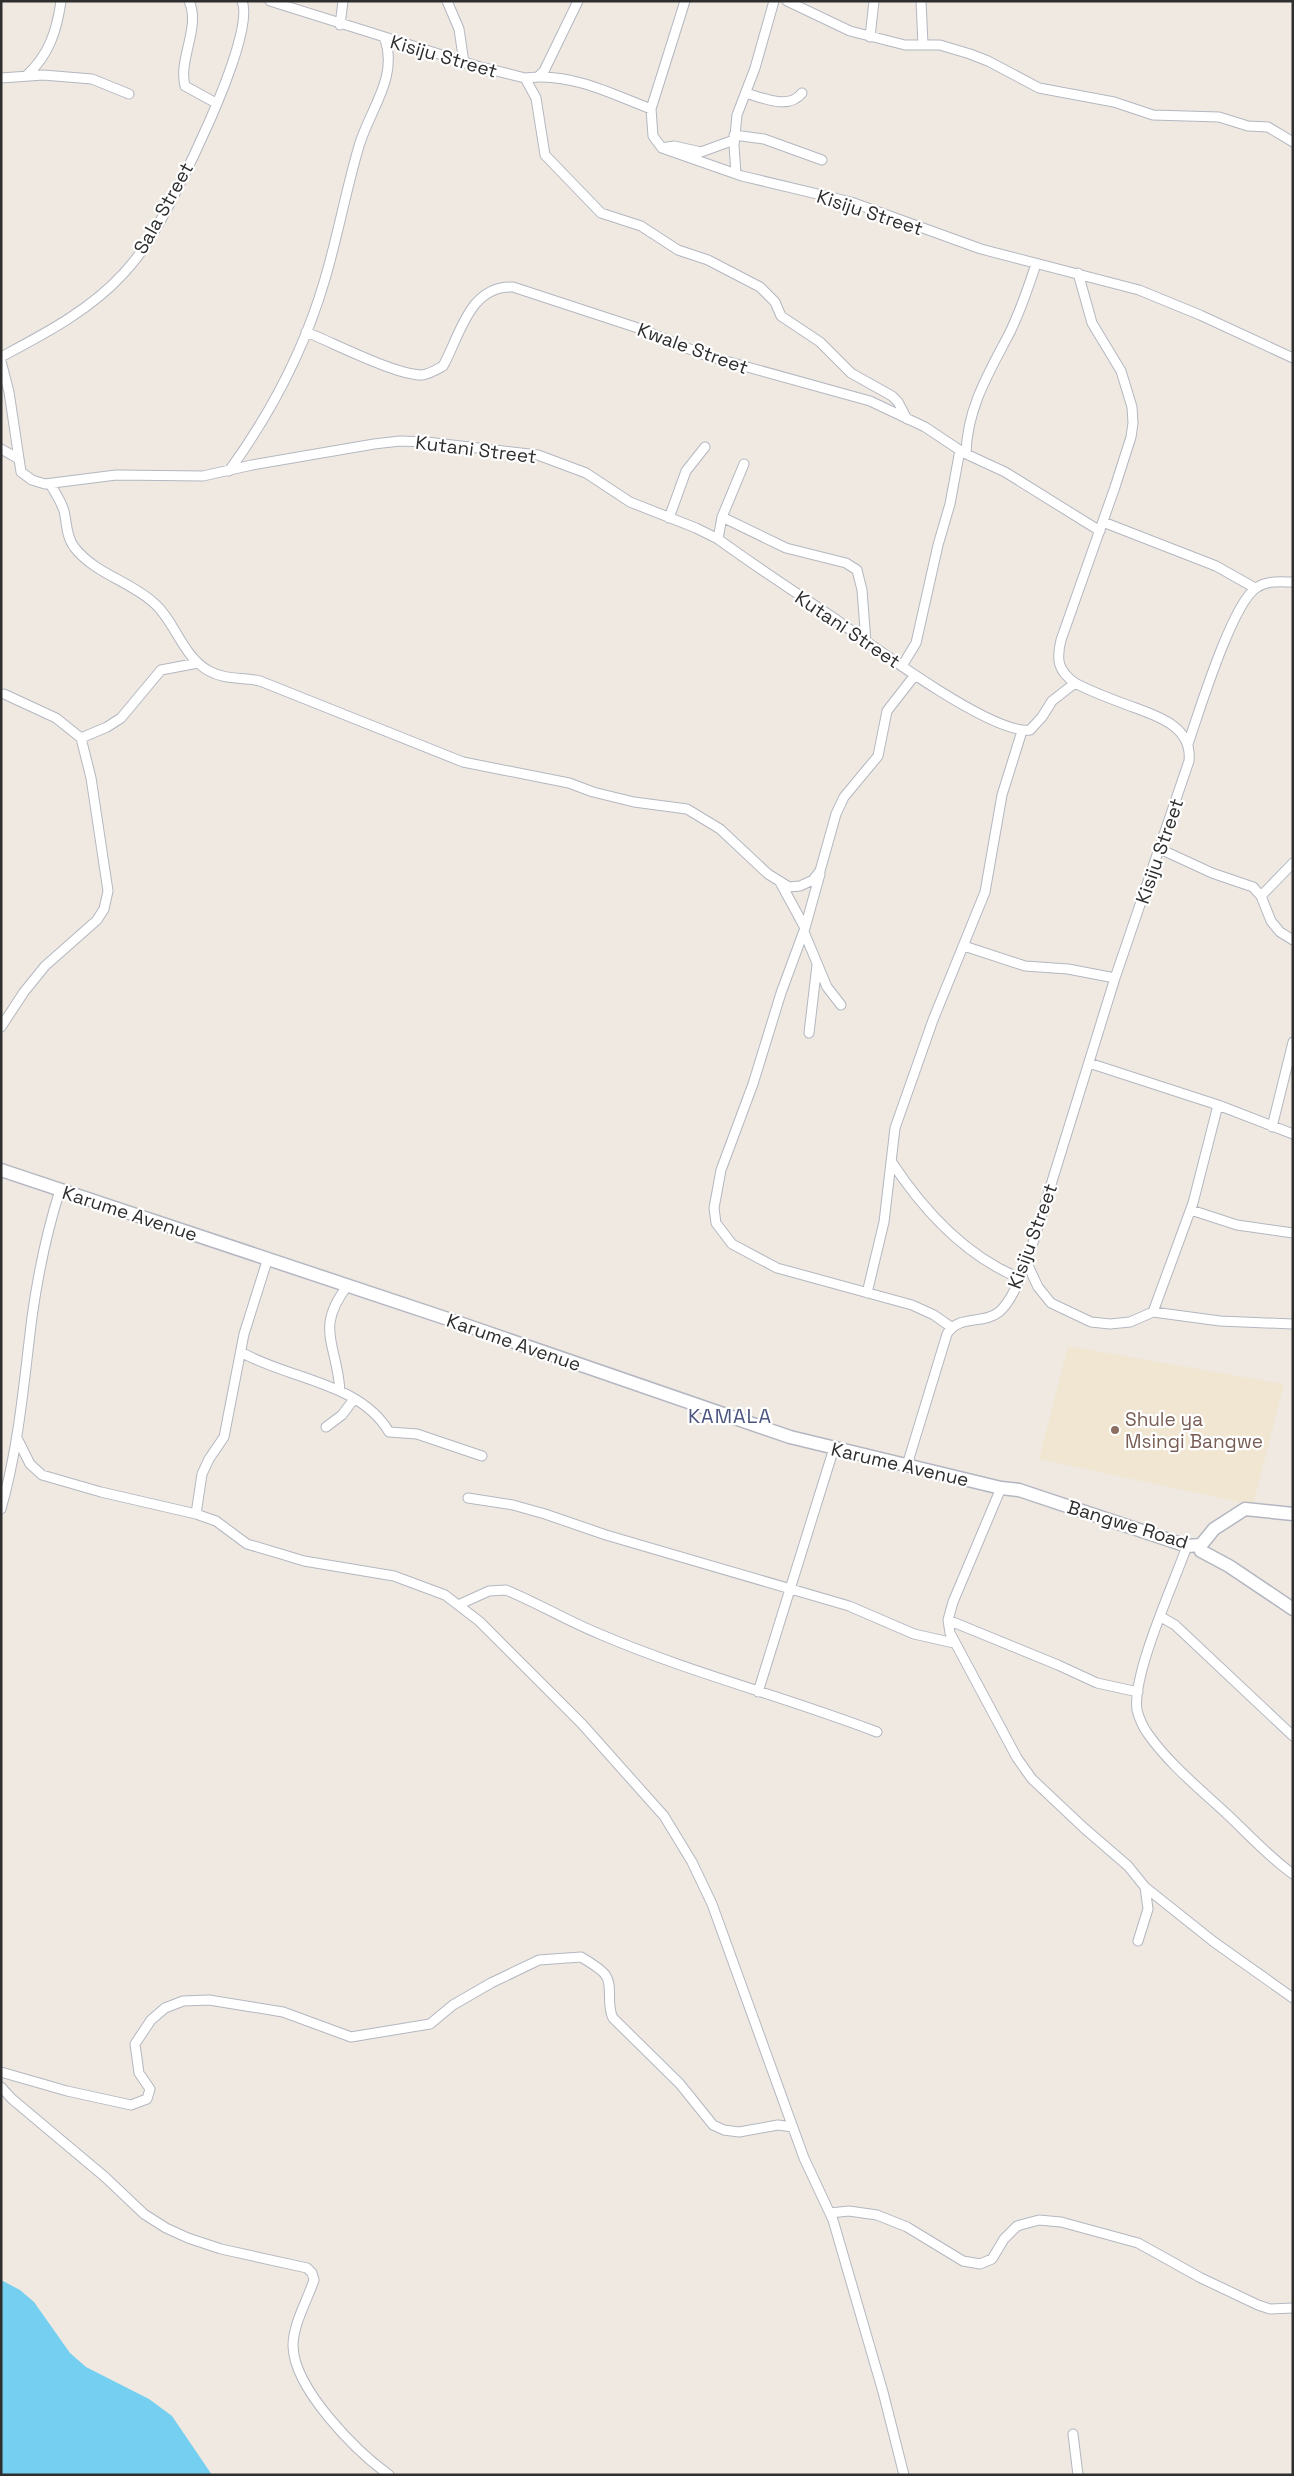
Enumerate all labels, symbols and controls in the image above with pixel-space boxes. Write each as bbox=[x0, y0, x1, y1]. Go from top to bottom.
street label: Kisiju Street bbox=[387, 29, 500, 84]
street label: Sala Street bbox=[128, 158, 199, 259]
street label: Kisiju Street bbox=[814, 184, 926, 241]
street label: Kwale Street bbox=[634, 317, 752, 380]
street label: Kutani Street bbox=[414, 430, 538, 469]
street label: Kutani Street bbox=[790, 585, 905, 674]
street label: Kisiju Street bbox=[1130, 795, 1189, 907]
street label: Karume Avenue bbox=[59, 1180, 201, 1247]
street label: Kisiju Street bbox=[1002, 1180, 1063, 1292]
street label: Karume Avenue bbox=[443, 1308, 584, 1377]
district label: KAMALA bbox=[688, 1403, 772, 1429]
place label: Shule ya Msingi Bangwe bbox=[1125, 1407, 1263, 1454]
marker: Shule ya Msingi Bangwe bbox=[1109, 1424, 1121, 1436]
street label: Karume Avenue bbox=[829, 1436, 971, 1492]
street label: Bangwe Road bbox=[1064, 1494, 1191, 1555]

